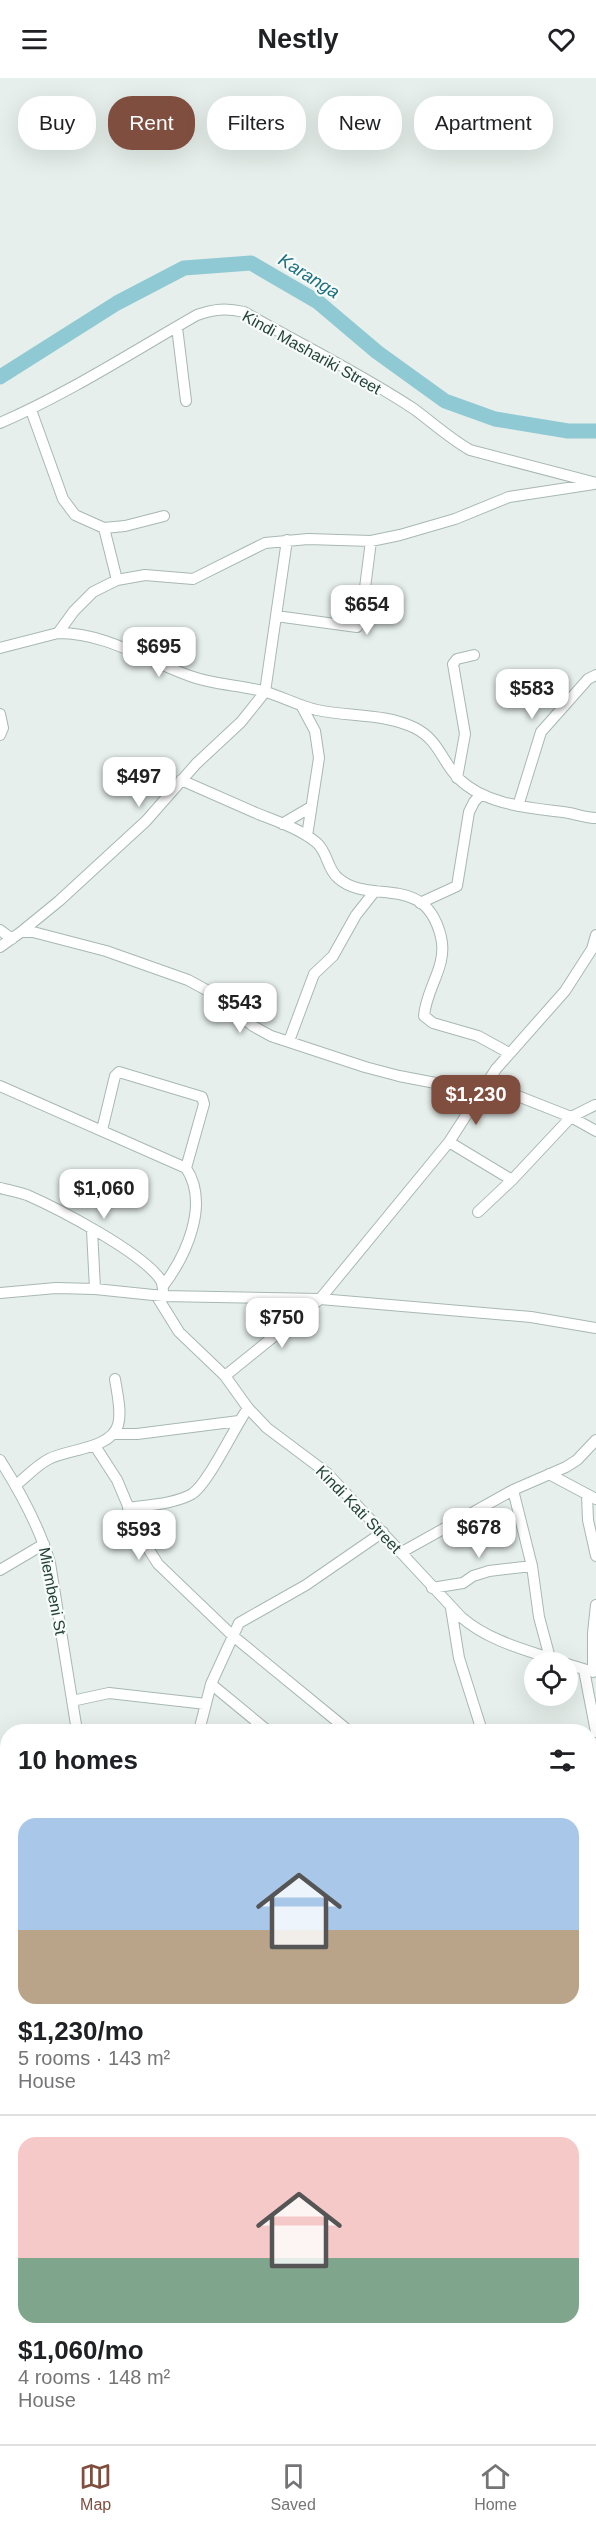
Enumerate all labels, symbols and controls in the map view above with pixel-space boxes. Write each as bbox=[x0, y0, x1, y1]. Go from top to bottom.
icon: menu bbox=[18, 23, 51, 56]
icon: heart bbox=[545, 23, 578, 56]
text: Nestly bbox=[257, 24, 339, 54]
chip: Buy bbox=[18, 96, 96, 150]
chip: Rent bbox=[108, 96, 195, 150]
chip: Filters bbox=[207, 96, 306, 150]
chip: New bbox=[318, 96, 402, 150]
chip: Apartment bbox=[414, 96, 553, 150]
water label: Karanga bbox=[275, 249, 343, 303]
street label: Kindi Mashariki Street bbox=[240, 307, 384, 398]
pin: $654 bbox=[331, 585, 403, 636]
text: $654 bbox=[345, 593, 389, 615]
pin: $695 bbox=[123, 627, 195, 678]
text: $695 bbox=[137, 635, 181, 657]
pin: $583 bbox=[496, 669, 568, 720]
text: $583 bbox=[510, 677, 554, 699]
pin: $497 bbox=[103, 757, 175, 808]
text: $497 bbox=[117, 765, 161, 787]
pin: $543 bbox=[204, 983, 276, 1034]
text: $543 bbox=[218, 991, 262, 1013]
pin: $1,230 bbox=[427, 1075, 525, 1126]
text: $1,230 bbox=[445, 1083, 507, 1105]
pin: $1,060 bbox=[55, 1169, 153, 1220]
text: $1,060 bbox=[73, 1177, 135, 1199]
pin: $750 bbox=[246, 1298, 318, 1349]
text: $750 bbox=[260, 1306, 304, 1328]
street label: Kindi Kati Street bbox=[313, 1462, 405, 1557]
pin: $678 bbox=[443, 1508, 515, 1559]
pin: $593 bbox=[103, 1510, 175, 1561]
text: $678 bbox=[457, 1516, 501, 1538]
text: $593 bbox=[117, 1518, 161, 1540]
street label: Miembeni St bbox=[36, 1546, 69, 1637]
map controls bbox=[524, 1652, 578, 1706]
button: locate bbox=[524, 1652, 578, 1706]
icon: filters bbox=[546, 1744, 579, 1777]
text: 10 homes bbox=[18, 1745, 138, 1775]
icon: home bbox=[245, 1857, 353, 1965]
text: $1,230/mo bbox=[18, 2016, 144, 2046]
text: 5 rooms · 143 m² bbox=[18, 2047, 170, 2069]
text: House bbox=[18, 2070, 76, 2092]
icon: home bbox=[245, 2176, 353, 2284]
text: $1,060/mo bbox=[18, 2335, 144, 2365]
text: 4 rooms · 148 m² bbox=[18, 2366, 170, 2388]
text: House bbox=[18, 2389, 76, 2411]
tab: Map bbox=[79, 2460, 112, 2514]
tab: Saved bbox=[270, 2460, 316, 2514]
tab: Home bbox=[474, 2460, 517, 2514]

